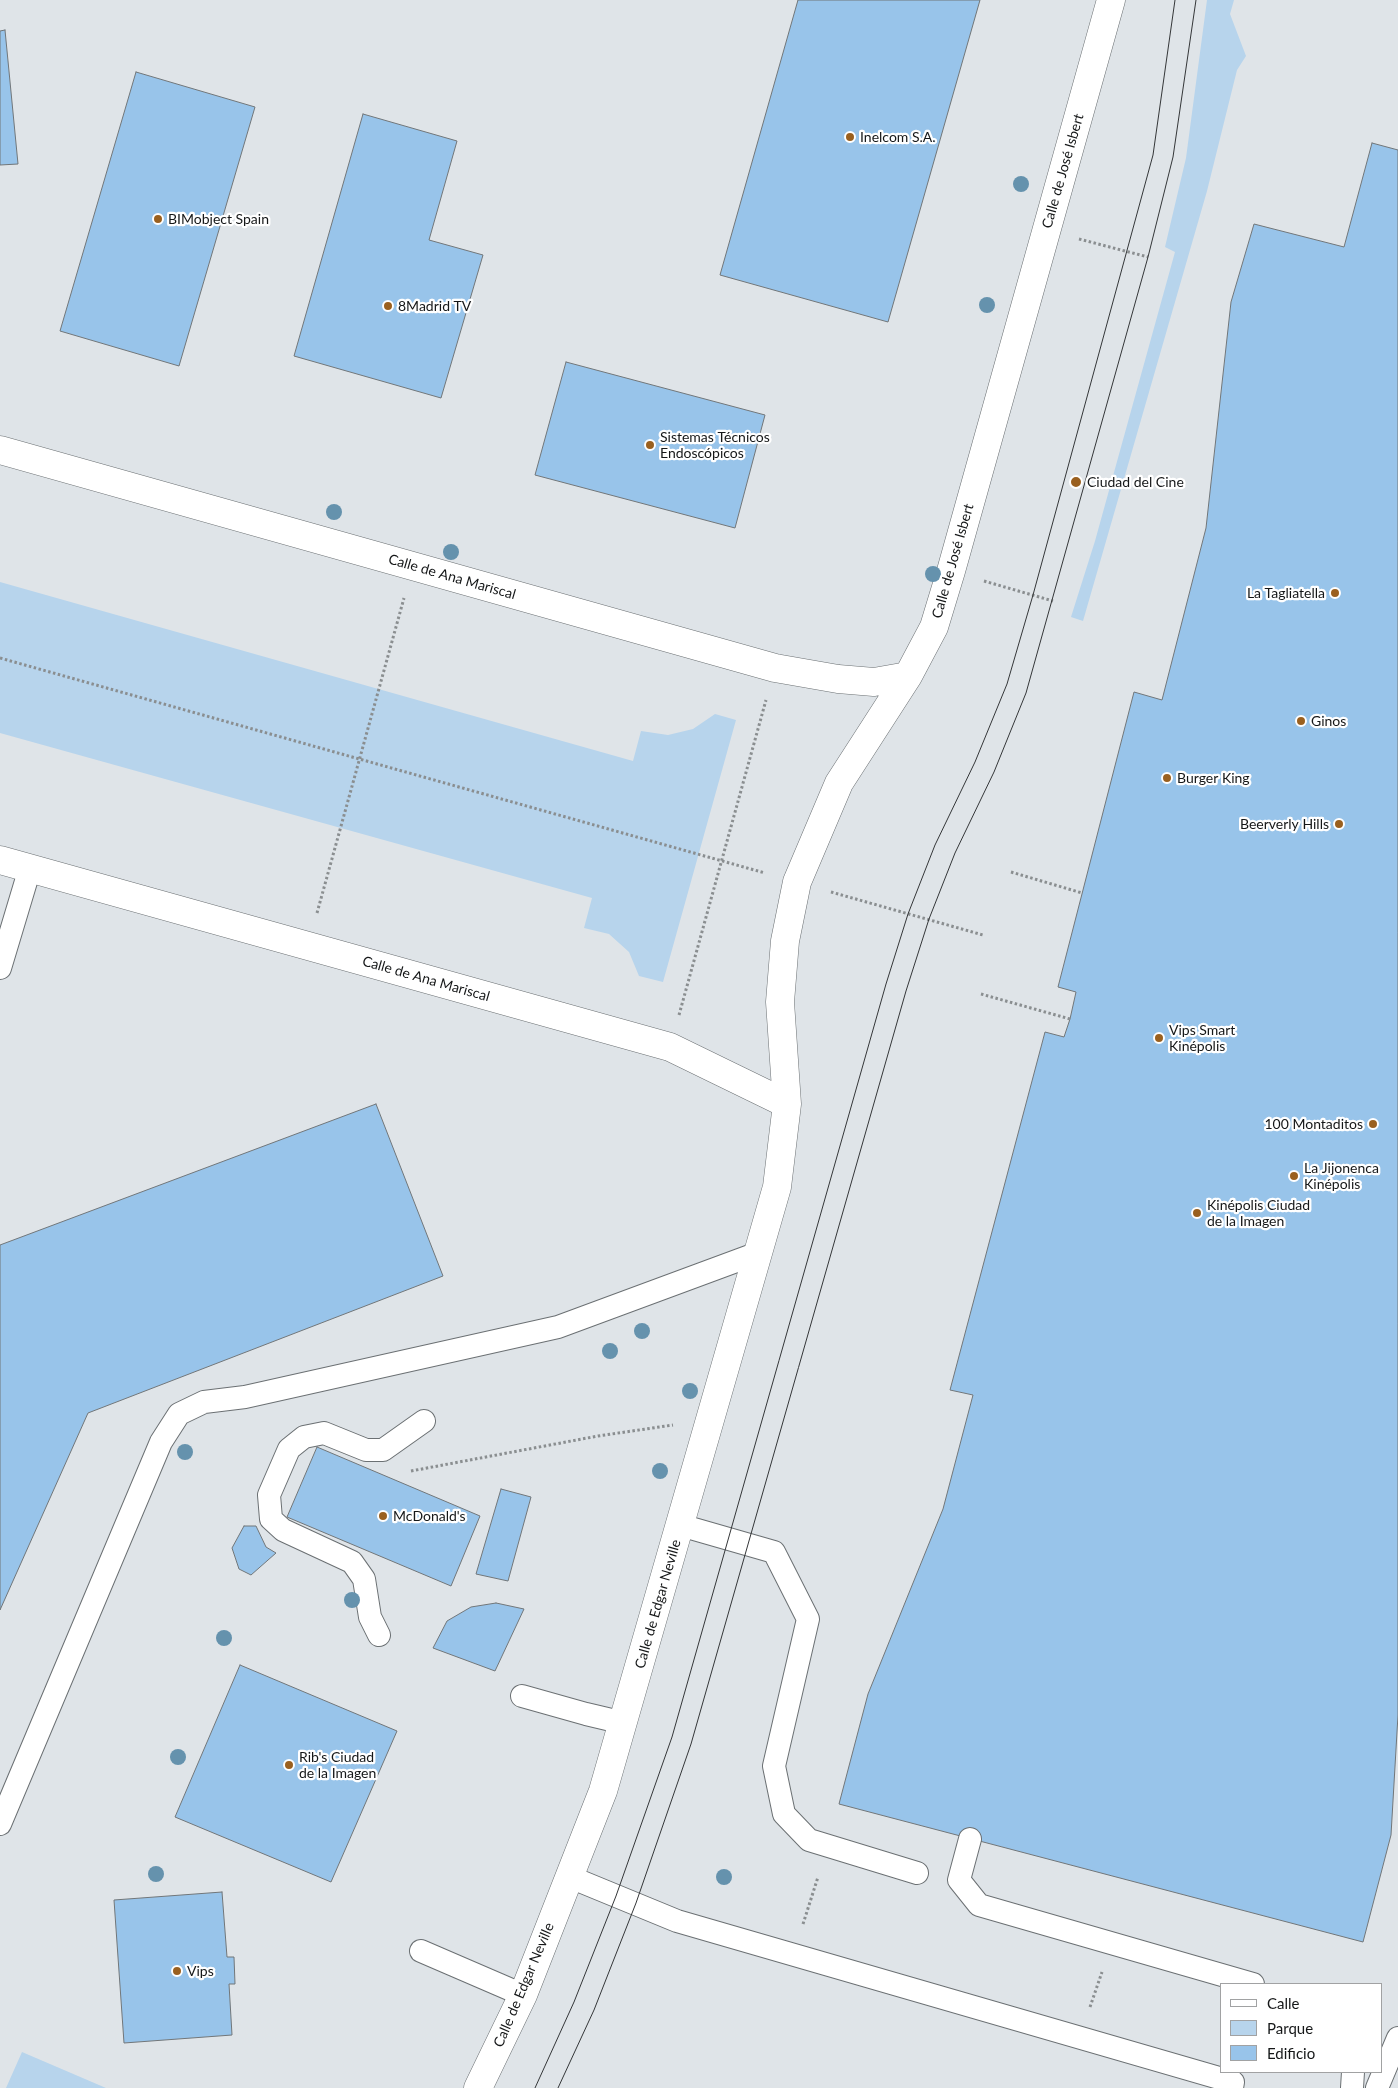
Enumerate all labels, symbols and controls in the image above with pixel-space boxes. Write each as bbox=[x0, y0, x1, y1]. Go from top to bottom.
street label: Calle de José Isbert bbox=[1039, 112, 1087, 230]
place label: Inelcom S.A. bbox=[860, 129, 936, 145]
marker: Inelcom S.A. bbox=[844, 131, 856, 143]
place label: BIMobject Spain bbox=[168, 211, 269, 227]
marker: BIMobject Spain bbox=[152, 213, 164, 225]
place label: 8Madrid TV bbox=[398, 298, 471, 314]
marker: 8Madrid TV bbox=[382, 300, 394, 312]
place label: Sistemas Técnicos Endoscópicos bbox=[660, 429, 770, 462]
marker: Sistemas Técnicos Endoscópicos bbox=[644, 439, 656, 451]
place label: Ciudad del Cine bbox=[1087, 474, 1184, 490]
marker: Ciudad del Cine bbox=[1069, 475, 1083, 489]
street label: Calle de José Isbert bbox=[929, 502, 977, 620]
street label: Calle de Ana Mariscal bbox=[386, 551, 518, 603]
place label: La Tagliatella bbox=[1247, 585, 1325, 601]
marker: La Tagliatella bbox=[1329, 587, 1341, 599]
place label: Ginos bbox=[1311, 713, 1346, 729]
marker: Ginos bbox=[1295, 715, 1307, 727]
place label: Burger King bbox=[1177, 770, 1250, 786]
marker: Burger King bbox=[1161, 772, 1173, 784]
place label: Beerverly Hills bbox=[1240, 816, 1329, 832]
marker: Beerverly Hills bbox=[1333, 818, 1345, 830]
street label: Calle de Ana Mariscal bbox=[360, 953, 492, 1005]
place label: Vips Smart Kinépolis bbox=[1169, 1022, 1235, 1054]
marker: Vips Smart Kinépolis bbox=[1153, 1032, 1165, 1044]
place label: 100 Montaditos bbox=[1264, 1116, 1363, 1132]
marker: 100 Montaditos bbox=[1367, 1118, 1379, 1130]
place label: La Jijonenca Kinépolis bbox=[1304, 1160, 1379, 1192]
marker: La Jijonenca Kinépolis bbox=[1288, 1170, 1300, 1182]
place label: Kinépolis Ciudad de la Imagen bbox=[1207, 1197, 1310, 1230]
marker: Kinépolis Ciudad de la Imagen bbox=[1191, 1207, 1203, 1219]
place label: McDonald's bbox=[393, 1508, 466, 1524]
marker: McDonald's bbox=[377, 1510, 389, 1522]
street label: Calle de Edgar Neville bbox=[632, 1537, 684, 1671]
place label: Rib's Ciudad de la Imagen bbox=[299, 1749, 376, 1781]
marker: Rib's Ciudad de la Imagen bbox=[283, 1759, 295, 1771]
street label: Calle de Edgar Neville bbox=[490, 1920, 558, 2050]
place label: Vips bbox=[187, 1963, 214, 1979]
marker: Vips bbox=[171, 1965, 183, 1977]
legend bbox=[1220, 1983, 1383, 2073]
text: Calle bbox=[1267, 1994, 1299, 2012]
text: Parque bbox=[1267, 2019, 1313, 2037]
text: Edificio bbox=[1267, 2044, 1315, 2062]

